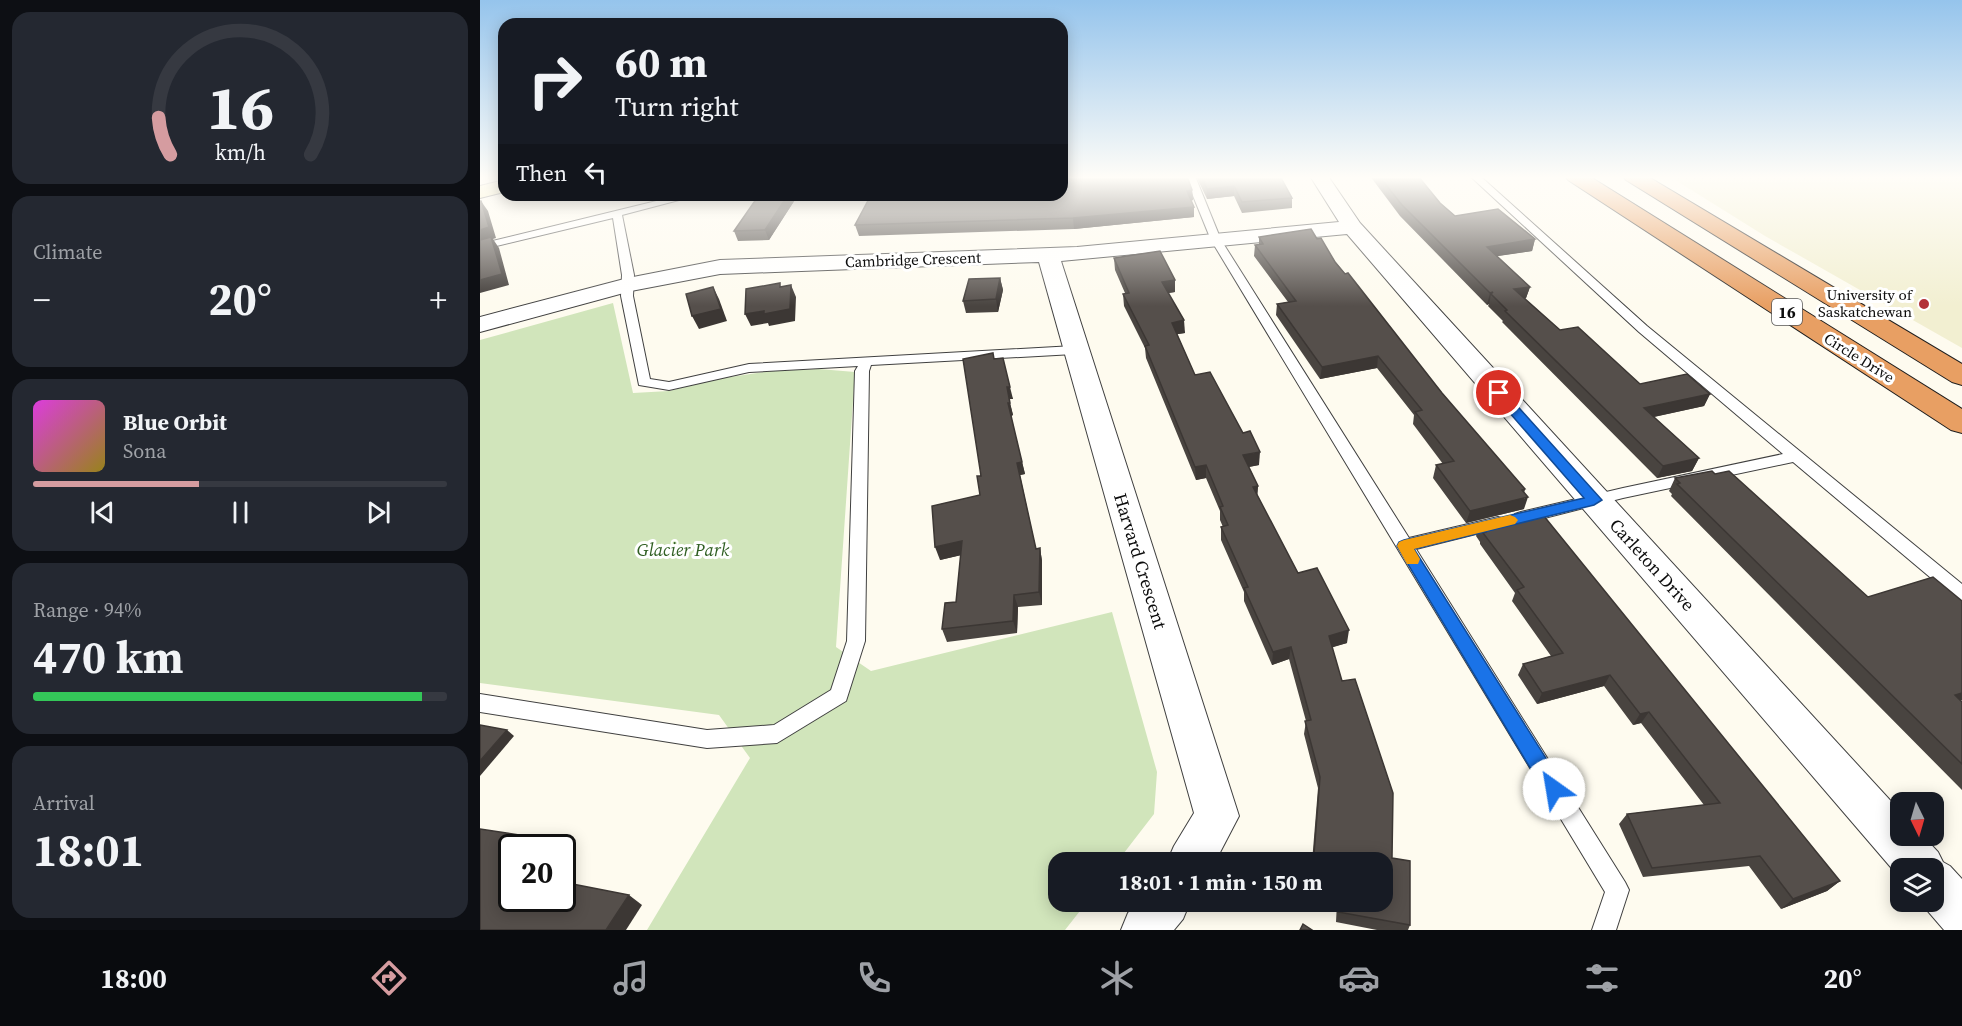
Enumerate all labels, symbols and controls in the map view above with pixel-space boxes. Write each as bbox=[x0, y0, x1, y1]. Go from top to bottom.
text: 60 m bbox=[615, 33, 708, 91]
icon: right bbox=[516, 42, 594, 120]
text: 16 bbox=[206, 64, 274, 150]
text: Turn right bbox=[615, 88, 739, 125]
text: km/h bbox=[214, 138, 266, 167]
icon: left bbox=[579, 156, 612, 189]
text: Then bbox=[516, 158, 567, 188]
text: Climate bbox=[33, 238, 102, 266]
street label: Cambridge Crescent bbox=[845, 247, 981, 272]
text: 20° bbox=[208, 268, 272, 330]
text: − bbox=[33, 277, 51, 322]
text: + bbox=[429, 277, 447, 322]
place label: University of Saskatchewan bbox=[1818, 284, 1914, 322]
marker: University of Saskatchewan bbox=[1917, 297, 1931, 311]
road number: 16 bbox=[1772, 299, 1802, 325]
street label: Circle Drive bbox=[1820, 328, 1899, 388]
pin bbox=[1473, 367, 1524, 418]
icon: arrive bbox=[1482, 376, 1515, 409]
text: Blue Orbit bbox=[123, 407, 227, 437]
text: Sona bbox=[123, 437, 167, 465]
street label: Harvard Crescent bbox=[1108, 490, 1173, 632]
icon: previous bbox=[86, 496, 119, 529]
icon: pause bbox=[224, 496, 257, 529]
icon: next bbox=[362, 496, 395, 529]
street label: Carleton Drive bbox=[1604, 513, 1701, 616]
park label: Glacier Park bbox=[637, 537, 730, 562]
text: Range · 94% bbox=[33, 596, 142, 624]
text: 470 km bbox=[33, 626, 184, 688]
position arrow bbox=[1522, 757, 1586, 821]
text: Arrival bbox=[33, 789, 95, 817]
north arrow bbox=[1890, 792, 1944, 846]
map controls bbox=[1890, 792, 1944, 912]
text: 18:01 bbox=[33, 819, 144, 881]
speed limit sign: 20 bbox=[498, 834, 576, 912]
button: layers bbox=[1890, 858, 1944, 912]
text: 18:01 · 1 min · 150 m bbox=[1119, 867, 1322, 897]
icon: directions bbox=[368, 957, 410, 999]
icon: music bbox=[610, 957, 652, 999]
icon: phone bbox=[853, 957, 895, 999]
icon: climate bbox=[1096, 957, 1138, 999]
icon: car bbox=[1338, 957, 1380, 999]
icon: filters bbox=[1581, 957, 1623, 999]
text: 18:00 bbox=[100, 960, 167, 997]
text: 20° bbox=[1823, 960, 1862, 997]

